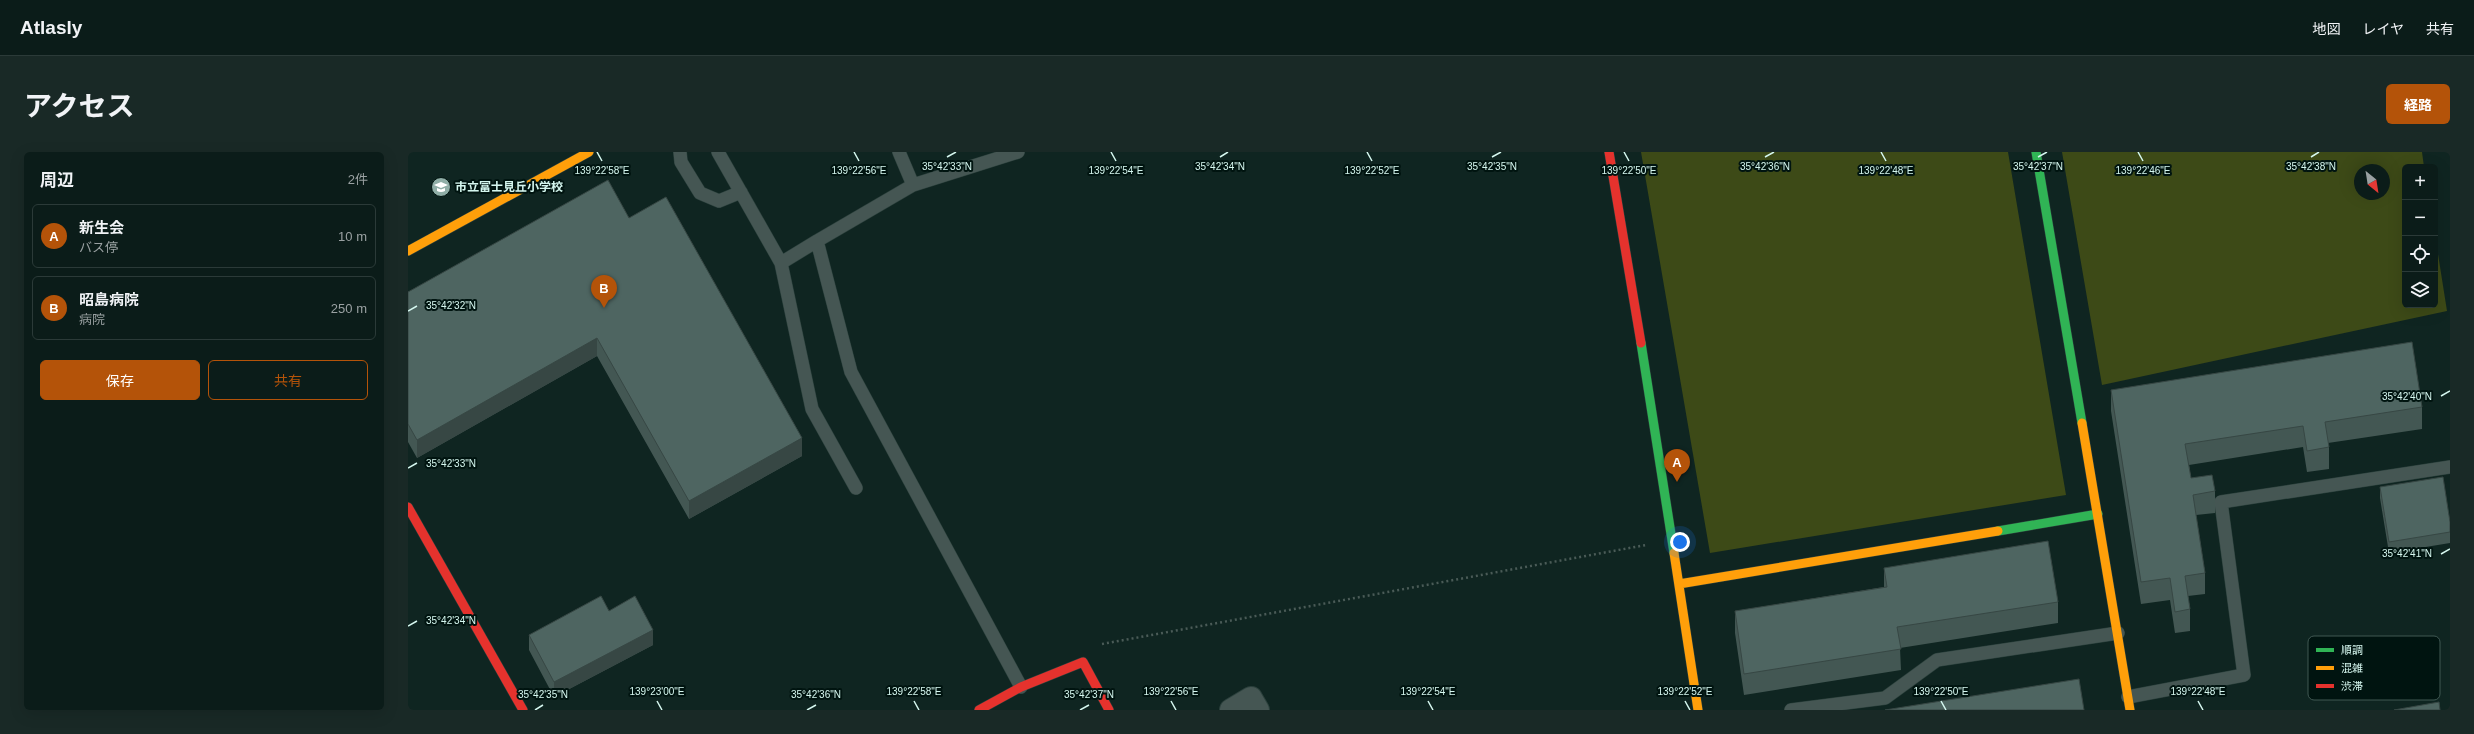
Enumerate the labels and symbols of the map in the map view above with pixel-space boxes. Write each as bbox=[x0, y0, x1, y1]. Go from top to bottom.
text: 35°42'33"N bbox=[922, 161, 972, 172]
text: 35°42'34"N bbox=[1195, 161, 1245, 172]
text: 35°42'35"N bbox=[1467, 161, 1517, 172]
text: 35°42'36"N bbox=[1740, 161, 1790, 172]
text: 35°42'37"N bbox=[2013, 161, 2063, 172]
text: 35°42'38"N bbox=[2286, 161, 2336, 172]
north arrow bbox=[2354, 164, 2390, 200]
text: 139°22'58"E bbox=[574, 165, 630, 176]
text: 139°22'56"E bbox=[831, 165, 887, 176]
text: 139°22'54"E bbox=[1088, 165, 1144, 176]
text: 139°22'52"E bbox=[1344, 165, 1400, 176]
text: 139°22'50"E bbox=[1601, 165, 1657, 176]
text: 139°22'48"E bbox=[1858, 165, 1914, 176]
text: 139°22'46"E bbox=[2115, 165, 2171, 176]
school or university icon: 市立富士見丘小学校 bbox=[430, 176, 452, 198]
place label: 市立富士見丘小学校 bbox=[455, 180, 563, 194]
pin: B bbox=[591, 275, 617, 308]
text: 35°42'32"N bbox=[426, 300, 476, 311]
text: 35°42'40"N bbox=[2382, 391, 2432, 402]
pin: A bbox=[1664, 449, 1690, 482]
text: 35°42'33"N bbox=[426, 458, 476, 469]
your location bbox=[1670, 532, 1690, 552]
text: 35°42'41"N bbox=[2382, 548, 2432, 559]
text: 35°42'34"N bbox=[426, 615, 476, 626]
legend bbox=[2308, 636, 2440, 700]
text: 順調 bbox=[2341, 644, 2363, 656]
text: 混雑 bbox=[2341, 662, 2363, 674]
text: 渋滞 bbox=[2341, 680, 2363, 692]
text: 139°23'00"E bbox=[629, 686, 685, 697]
text: 139°22'58"E bbox=[886, 686, 942, 697]
text: 139°22'56"E bbox=[1143, 686, 1199, 697]
text: 139°22'54"E bbox=[1400, 686, 1456, 697]
text: 139°22'52"E bbox=[1657, 686, 1713, 697]
text: 139°22'50"E bbox=[1913, 686, 1969, 697]
text: 139°22'48"E bbox=[2170, 686, 2226, 697]
text: 35°42'35"N bbox=[518, 689, 568, 700]
text: 35°42'36"N bbox=[791, 689, 841, 700]
text: 35°42'37"N bbox=[1064, 689, 1114, 700]

